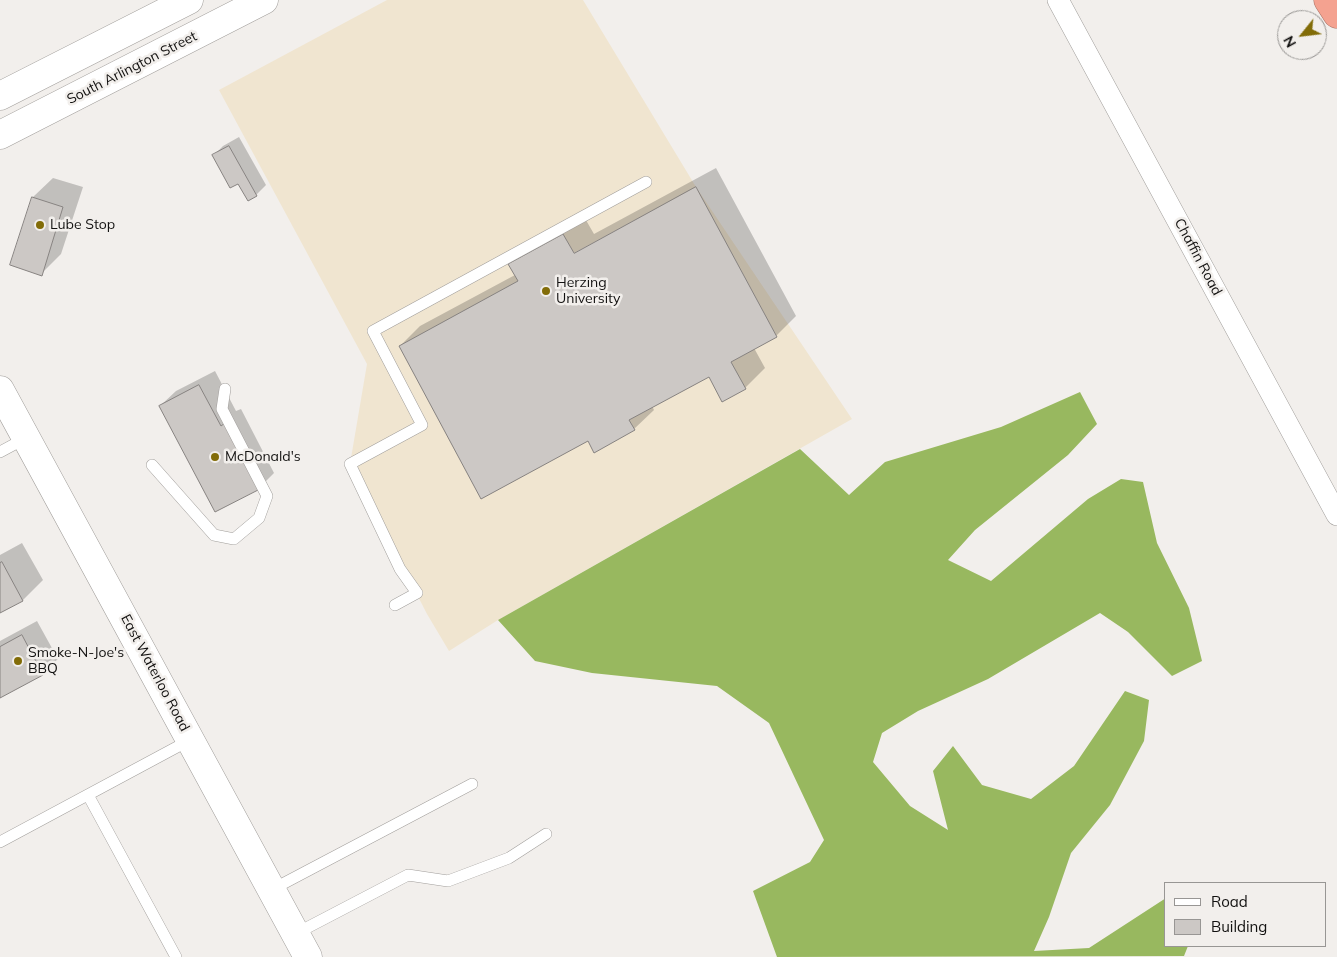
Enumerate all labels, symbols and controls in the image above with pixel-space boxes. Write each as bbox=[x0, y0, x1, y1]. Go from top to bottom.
north arrow bbox=[1277, 10, 1327, 60]
street label: South Arlington Street bbox=[64, 28, 200, 108]
text: N bbox=[1279, 33, 1300, 51]
street label: Chaffin Road bbox=[1171, 216, 1225, 298]
place label: Lube Stop bbox=[50, 217, 115, 233]
marker: Lube Stop bbox=[34, 219, 46, 231]
place label: Herzing University bbox=[556, 275, 620, 308]
marker: Herzing University bbox=[540, 285, 552, 297]
place label: McDonald's bbox=[225, 449, 301, 465]
marker: McDonald's bbox=[209, 451, 221, 463]
street label: East Waterloo Road bbox=[117, 612, 193, 734]
place label: Smoke-N-Joe's BBQ bbox=[28, 645, 124, 678]
marker: Smoke-N-Joe's BBQ bbox=[12, 655, 24, 667]
legend bbox=[1164, 882, 1327, 947]
text: Road bbox=[1211, 892, 1248, 911]
text: Building bbox=[1211, 917, 1267, 936]

